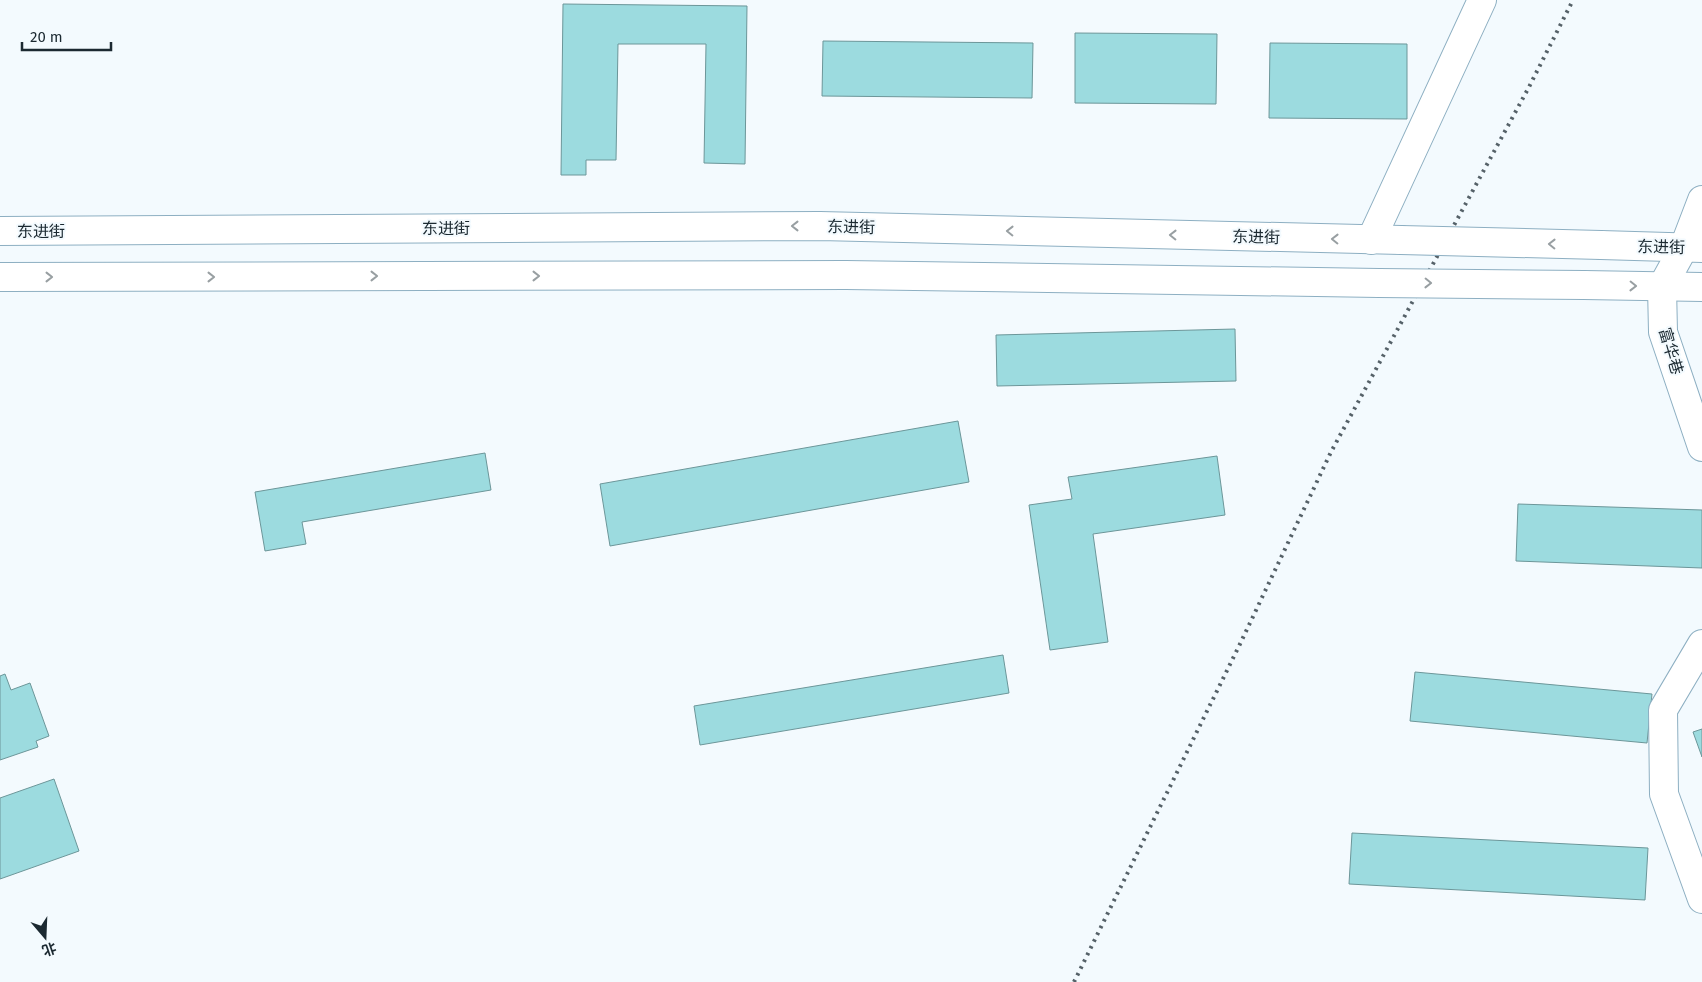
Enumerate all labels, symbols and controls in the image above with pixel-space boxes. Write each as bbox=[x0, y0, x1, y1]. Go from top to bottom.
scale bar bbox=[22, 20, 111, 52]
text: 20 m bbox=[30, 28, 63, 46]
street label: 东进街 bbox=[827, 217, 875, 237]
street label: 东进街 bbox=[422, 219, 470, 238]
one-way arrow bbox=[791, 221, 798, 231]
street label: 东进街 bbox=[17, 222, 65, 241]
one-way arrow bbox=[1006, 226, 1014, 236]
street label: 东进街 bbox=[1232, 227, 1280, 247]
one-way arrow bbox=[1168, 230, 1176, 240]
one-way arrow bbox=[1331, 234, 1338, 244]
street label: 东进街 bbox=[1637, 237, 1685, 257]
one-way arrow bbox=[1548, 239, 1556, 249]
one-way arrow bbox=[370, 271, 378, 281]
one-way arrow bbox=[532, 271, 540, 281]
one-way arrow bbox=[45, 272, 53, 282]
one-way arrow bbox=[208, 272, 215, 282]
one-way arrow bbox=[1424, 278, 1432, 289]
one-way arrow bbox=[1630, 281, 1637, 291]
street label: 富华巷 bbox=[1655, 325, 1687, 377]
north arrow bbox=[20, 912, 70, 962]
text: 北 bbox=[40, 939, 58, 959]

